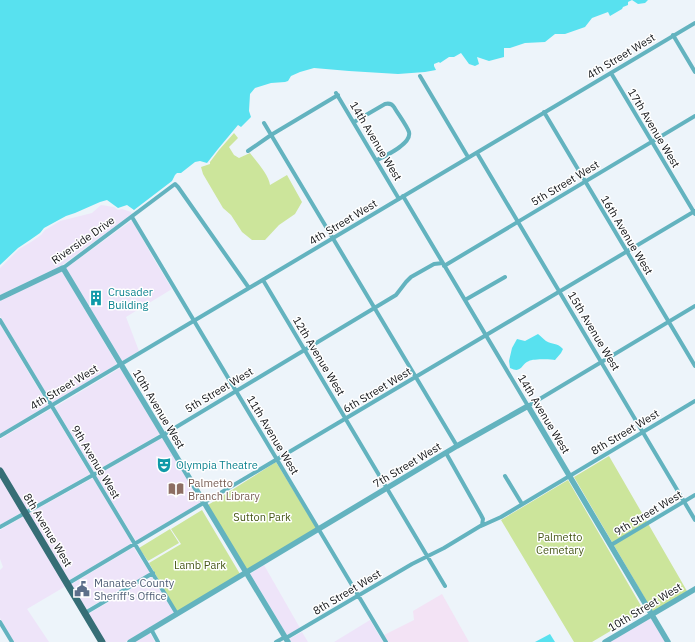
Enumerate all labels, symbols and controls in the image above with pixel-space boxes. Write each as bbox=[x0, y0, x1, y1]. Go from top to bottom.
street label: 4th Street West bbox=[584, 30, 658, 82]
street label: 17th Avenue West bbox=[625, 86, 683, 170]
street label: 14th Avenue West bbox=[347, 99, 405, 183]
street label: 5th Street West bbox=[528, 157, 602, 209]
street label: 16th Avenue West bbox=[598, 193, 656, 277]
street label: 4th Street West bbox=[306, 196, 380, 248]
street label: Riverside Drive bbox=[49, 213, 117, 267]
place label: Crusader Building bbox=[108, 285, 153, 312]
building icon: Crusader Building bbox=[87, 289, 105, 307]
street label: 15th Avenue West bbox=[565, 289, 623, 373]
street label: 12th Avenue West bbox=[290, 314, 348, 398]
street label: 4th Street West bbox=[27, 361, 101, 413]
street label: 5th Street West bbox=[182, 364, 256, 416]
street label: 6th Street West bbox=[340, 364, 414, 416]
street label: 10th Avenue West bbox=[130, 367, 188, 451]
street label: 14th Avenue West bbox=[515, 372, 573, 456]
street label: 11th Avenue West bbox=[244, 393, 302, 477]
street label: 8th Street West bbox=[588, 406, 662, 458]
street label: 9th Avenue West bbox=[69, 423, 124, 501]
street label: 7th Street West bbox=[370, 439, 444, 491]
theatre icon: Olympia Theatre bbox=[155, 456, 173, 474]
place label: Olympia Theatre bbox=[176, 458, 258, 472]
place label: Palmetto Branch Library bbox=[188, 476, 260, 503]
library icon: Palmetto Branch Library bbox=[167, 480, 185, 498]
street label: 9th Street West bbox=[611, 487, 685, 539]
street label: 8th Avenue West bbox=[21, 491, 76, 569]
park label: Sutton Park bbox=[233, 510, 291, 524]
park label: Palmetto Cemetary bbox=[536, 530, 584, 557]
park label: Lamb Park bbox=[174, 558, 226, 572]
street label: 8th Street West bbox=[310, 566, 384, 618]
place label: Manatee County Sheriff's Office bbox=[94, 576, 175, 603]
street label: 10th Street West bbox=[606, 579, 685, 635]
public building icon: Manatee County Sheriff's Office bbox=[73, 580, 91, 598]

